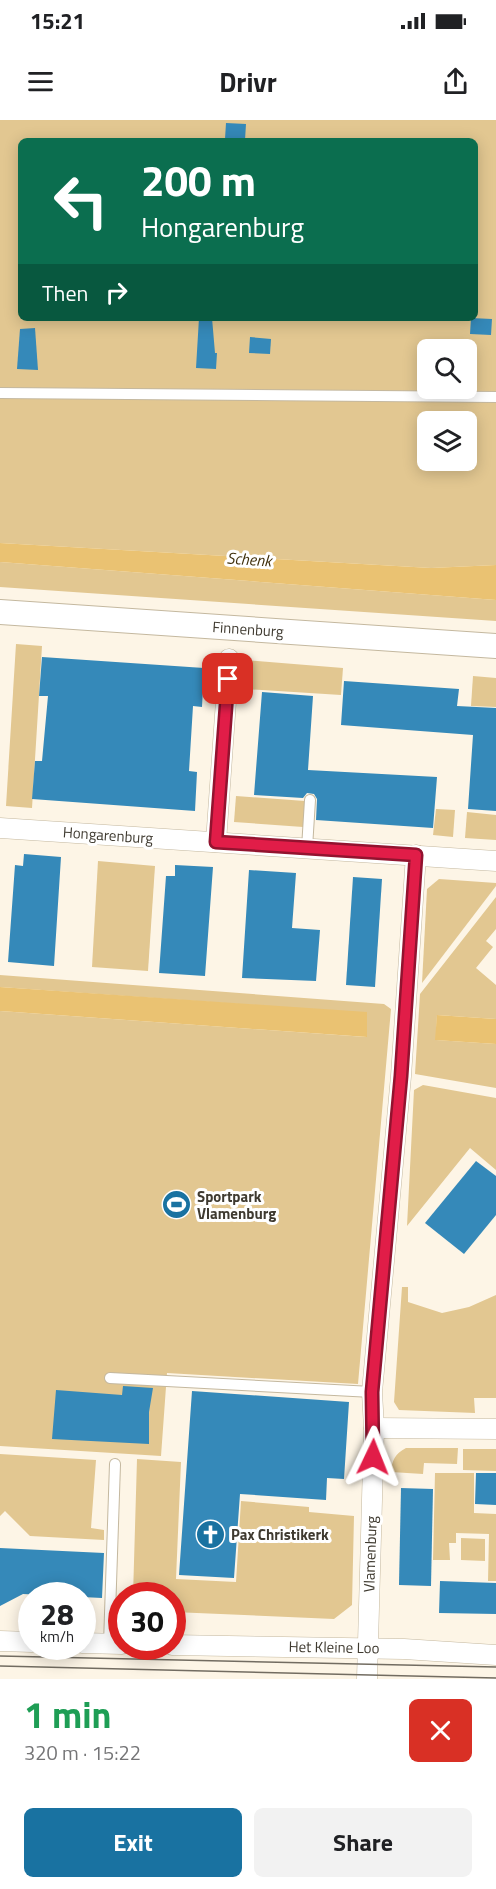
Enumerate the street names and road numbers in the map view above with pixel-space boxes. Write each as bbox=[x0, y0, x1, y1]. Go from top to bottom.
street label: Finnenburg bbox=[211, 615, 285, 643]
street label: Hongarenburg bbox=[62, 820, 154, 850]
street label: Vlamenburg bbox=[357, 1515, 383, 1593]
street label: Het Kleine Loo bbox=[288, 1635, 380, 1659]

